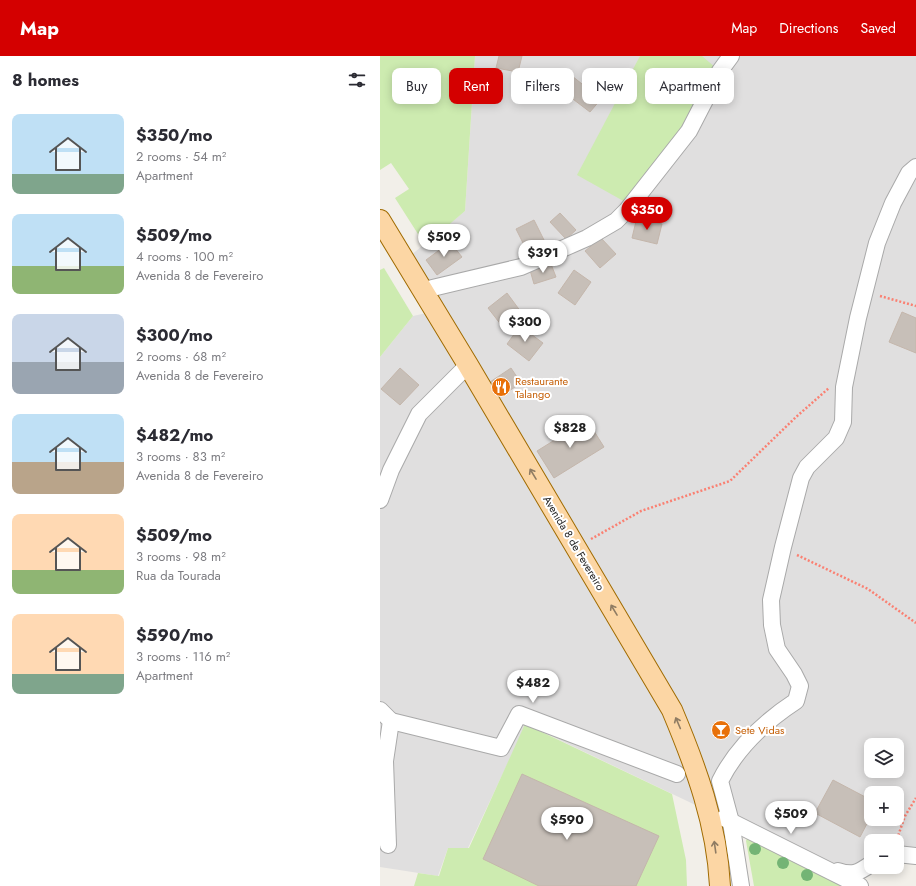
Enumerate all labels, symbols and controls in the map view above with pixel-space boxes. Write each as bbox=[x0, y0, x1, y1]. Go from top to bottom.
text: Map bbox=[20, 15, 59, 42]
text: Map bbox=[731, 18, 757, 38]
text: Directions bbox=[779, 18, 839, 38]
text: Saved bbox=[861, 18, 896, 38]
text: 8 homes bbox=[12, 68, 79, 92]
chip: Buy bbox=[392, 68, 441, 104]
chip: Rent bbox=[449, 68, 503, 104]
chip: Filters bbox=[511, 68, 574, 104]
chip: New bbox=[582, 68, 637, 104]
chip: Apartment bbox=[645, 68, 734, 104]
icon: filters bbox=[346, 69, 368, 91]
text: $350/mo bbox=[136, 123, 212, 147]
icon: home bbox=[44, 130, 92, 178]
text: 2 rooms · 54 m² bbox=[136, 147, 226, 166]
text: Apartment bbox=[136, 166, 193, 185]
pin: $350 bbox=[623, 197, 671, 231]
text: $350 bbox=[630, 200, 664, 219]
text: $509/mo bbox=[136, 223, 212, 247]
pin: $509 bbox=[420, 224, 468, 258]
text: $509 bbox=[427, 227, 461, 246]
icon: home bbox=[44, 230, 92, 278]
pin: $391 bbox=[519, 240, 567, 274]
text: $391 bbox=[527, 243, 559, 262]
text: 4 rooms · 100 m² bbox=[136, 247, 233, 266]
text: Avenida 8 de Fevereiro bbox=[136, 266, 263, 285]
pin: $300 bbox=[501, 309, 549, 343]
text: $300 bbox=[508, 312, 542, 331]
text: $300/mo bbox=[136, 323, 213, 347]
icon: home bbox=[44, 330, 92, 378]
text: 2 rooms · 68 m² bbox=[136, 347, 226, 366]
text: Avenida 8 de Fevereiro bbox=[136, 366, 263, 385]
place label: Restaurante Talango bbox=[515, 373, 568, 402]
restaurant icon: Restaurante Talango bbox=[490, 376, 512, 398]
pin: $828 bbox=[546, 415, 594, 449]
text: $828 bbox=[554, 418, 586, 437]
text: $482/mo bbox=[136, 423, 213, 447]
icon: home bbox=[44, 430, 92, 478]
text: 3 rooms · 83 m² bbox=[136, 447, 225, 466]
text: Avenida 8 de Fevereiro bbox=[136, 466, 263, 485]
one-way arrow bbox=[529, 468, 537, 480]
street label: Avenida 8 de Fevereiro bbox=[539, 493, 609, 593]
text: $509/mo bbox=[136, 523, 212, 547]
icon: home bbox=[44, 530, 92, 578]
text: 3 rooms · 98 m² bbox=[136, 547, 226, 566]
text: Rua da Tourada bbox=[136, 566, 221, 585]
one-way arrow bbox=[609, 604, 617, 616]
text: $590/mo bbox=[136, 623, 213, 647]
icon: home bbox=[44, 630, 92, 678]
text: 3 rooms · 116 m² bbox=[136, 647, 230, 666]
text: Apartment bbox=[136, 666, 193, 685]
pin: $482 bbox=[509, 670, 557, 704]
text: $482 bbox=[516, 673, 550, 692]
one-way arrow bbox=[673, 718, 681, 730]
bar icon: Sete Vidas bbox=[710, 719, 732, 741]
place label: Sete Vidas bbox=[735, 722, 785, 738]
map controls bbox=[864, 738, 904, 874]
button: layers bbox=[864, 738, 904, 778]
button: + bbox=[864, 786, 904, 826]
pin: $509 bbox=[767, 801, 815, 835]
text: $509 bbox=[774, 804, 808, 823]
pin: $590 bbox=[543, 807, 591, 841]
text: $590 bbox=[550, 810, 584, 829]
button: − bbox=[864, 834, 904, 874]
one-way arrow bbox=[711, 841, 719, 854]

